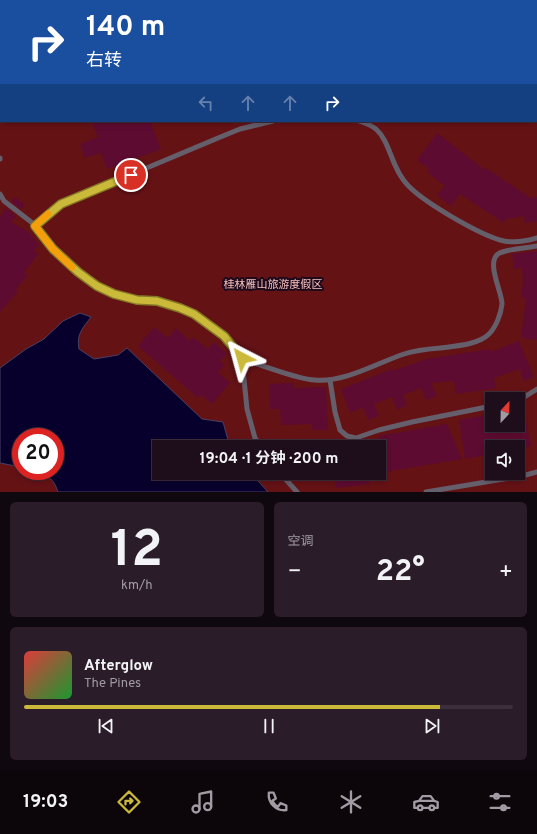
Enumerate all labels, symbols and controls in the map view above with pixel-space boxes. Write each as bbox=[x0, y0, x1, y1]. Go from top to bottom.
text: 140 m bbox=[86, 10, 165, 46]
icon: right bbox=[20, 16, 72, 68]
text: 右转 bbox=[86, 50, 122, 73]
icon: left bbox=[195, 92, 217, 114]
icon: ahead bbox=[237, 92, 259, 114]
icon: ahead bbox=[279, 92, 301, 114]
icon: right bbox=[321, 92, 343, 114]
pin bbox=[114, 158, 148, 192]
icon: arrive bbox=[120, 164, 142, 186]
park label: 桂林雁山旅游度假区 bbox=[224, 278, 323, 292]
position arrow bbox=[221, 337, 263, 379]
north arrow bbox=[485, 392, 525, 432]
map controls bbox=[485, 392, 525, 480]
speed limit sign: 20 bbox=[12, 428, 64, 480]
button: sound bbox=[485, 440, 525, 480]
text: 19:04 · 1 分钟 · 200 m bbox=[200, 450, 338, 469]
text: 12 bbox=[110, 519, 163, 585]
text: 空调 bbox=[288, 534, 314, 550]
text: 22° bbox=[376, 554, 425, 591]
text: − bbox=[288, 559, 302, 586]
text: + bbox=[499, 559, 513, 586]
text: km/h bbox=[121, 578, 153, 594]
text: Afterglow bbox=[84, 657, 153, 676]
text: The Pines bbox=[84, 676, 141, 692]
icon: previous bbox=[95, 715, 117, 737]
icon: pause bbox=[258, 715, 280, 737]
icon: next bbox=[421, 715, 443, 737]
icon: directions bbox=[115, 788, 143, 816]
icon: music bbox=[189, 788, 217, 816]
icon: phone bbox=[263, 788, 291, 816]
icon: climate bbox=[337, 788, 365, 816]
icon: car bbox=[412, 788, 440, 816]
icon: filters bbox=[486, 788, 514, 816]
text: 19:03 bbox=[23, 791, 68, 814]

